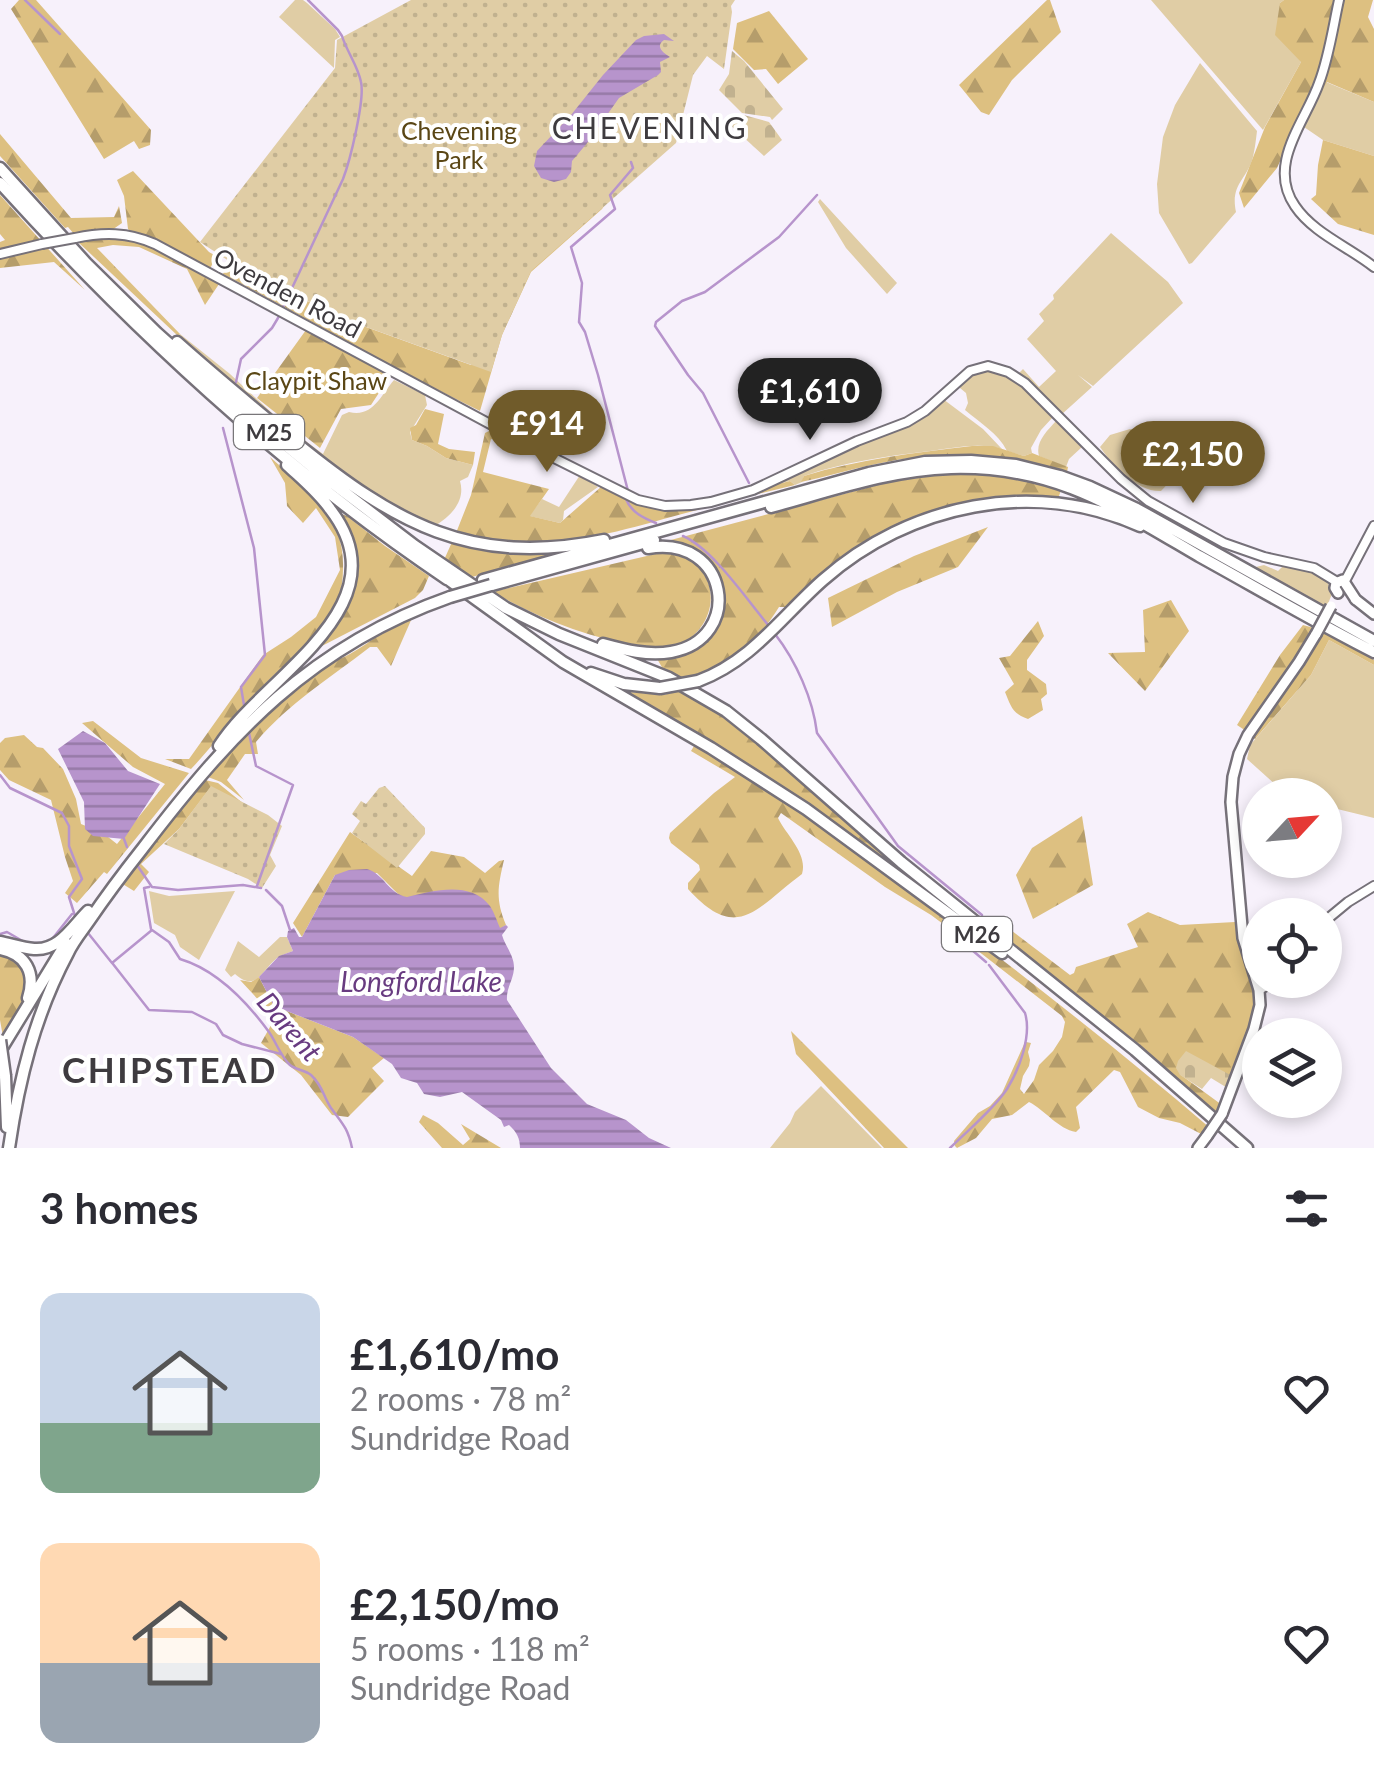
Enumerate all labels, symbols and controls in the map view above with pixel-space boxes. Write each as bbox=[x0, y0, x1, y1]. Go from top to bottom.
district label: CHEVENING bbox=[552, 109, 748, 145]
park label: Chevening Park bbox=[401, 115, 517, 174]
street label: Ovenden Road bbox=[209, 241, 367, 343]
pin: £1,610 bbox=[729, 358, 891, 443]
park label: Claypit Shaw bbox=[245, 365, 387, 395]
text: £1,610 bbox=[760, 371, 860, 410]
pin: £914 bbox=[488, 390, 606, 475]
text: £914 bbox=[510, 403, 584, 442]
road number: M25 bbox=[234, 415, 304, 449]
pin: £2,150 bbox=[1112, 421, 1274, 506]
text: £2,150 bbox=[1143, 434, 1243, 473]
north arrow bbox=[1242, 778, 1342, 878]
map controls bbox=[1242, 778, 1342, 1118]
button: locate bbox=[1242, 898, 1342, 998]
road number: M26 bbox=[942, 917, 1012, 951]
water label: Longford Lake bbox=[340, 964, 502, 998]
water label: Darent bbox=[251, 984, 329, 1068]
button: layers bbox=[1242, 1018, 1342, 1118]
district label: CHIPSTEAD bbox=[62, 1048, 278, 1090]
icon: filters bbox=[1279, 1181, 1334, 1236]
text: 3 homes bbox=[40, 1183, 198, 1233]
text: £1,610/mo bbox=[350, 1329, 559, 1379]
icon: home bbox=[120, 1333, 240, 1453]
icon: heart bbox=[1279, 1366, 1334, 1421]
text: 2 rooms · 78 m² bbox=[350, 1379, 571, 1418]
text: Sundridge Road bbox=[350, 1418, 570, 1457]
text: £2,150/mo bbox=[350, 1579, 559, 1629]
icon: home bbox=[120, 1583, 240, 1703]
icon: heart bbox=[1279, 1616, 1334, 1671]
text: 5 rooms · 118 m² bbox=[350, 1629, 590, 1668]
text: Sundridge Road bbox=[350, 1668, 570, 1707]

